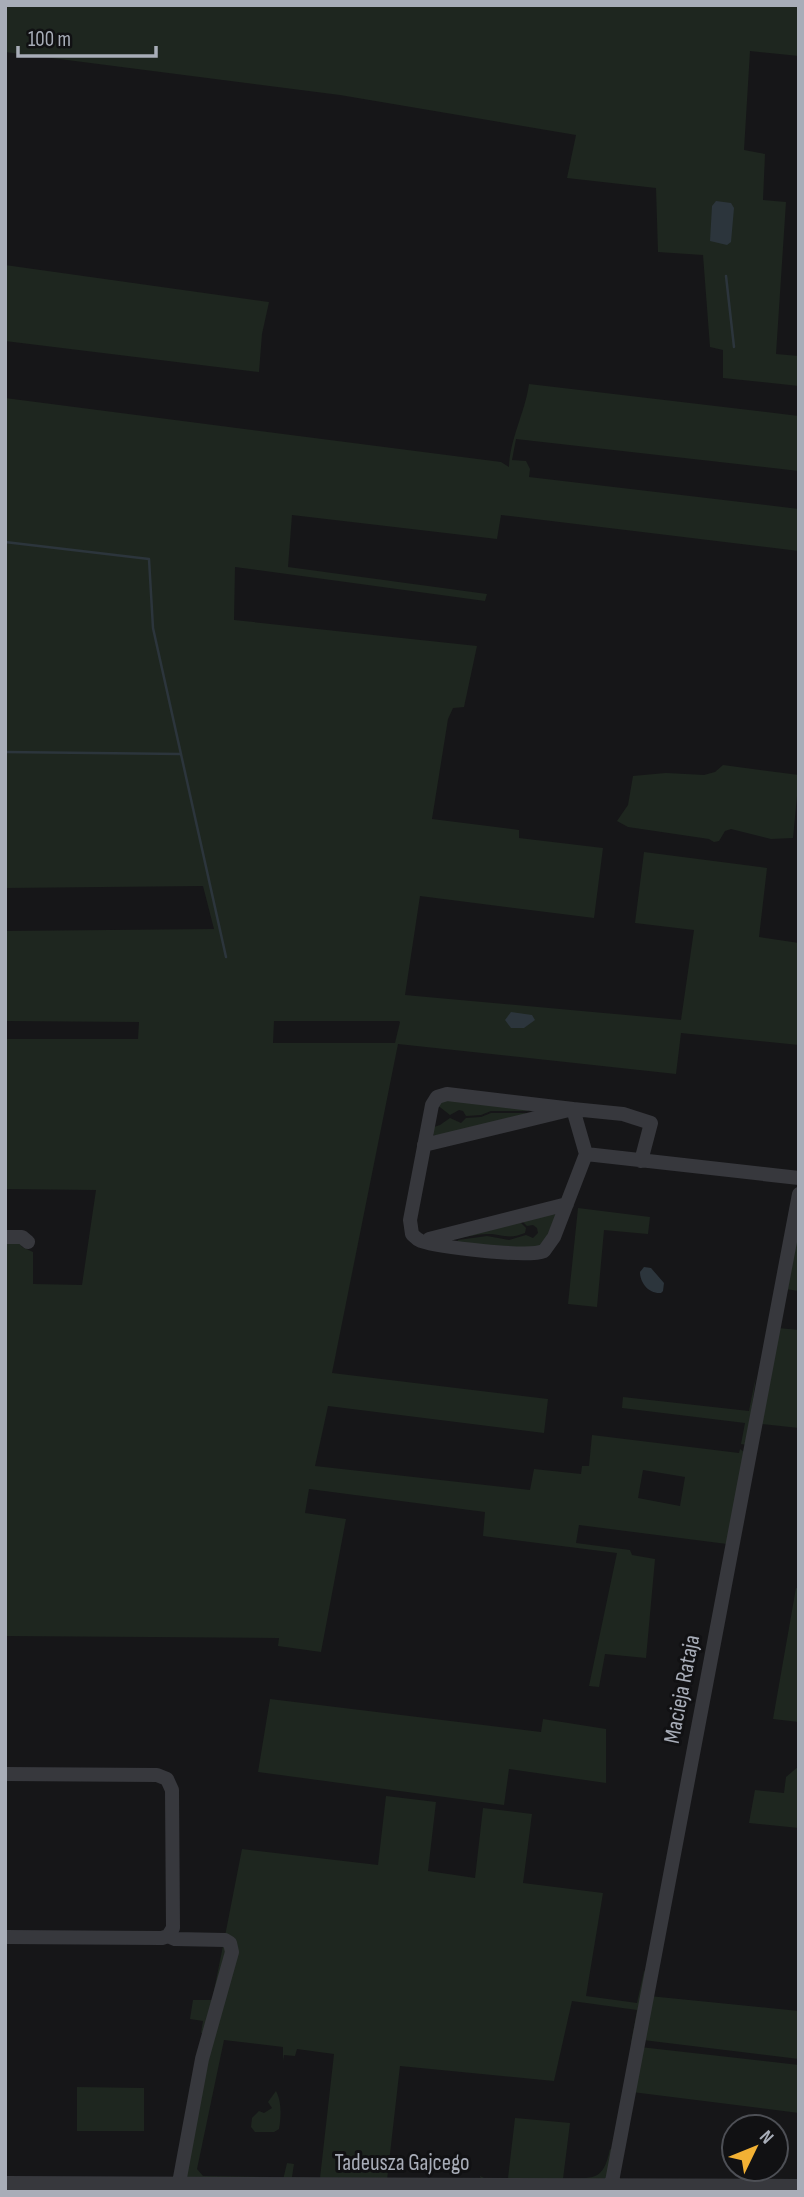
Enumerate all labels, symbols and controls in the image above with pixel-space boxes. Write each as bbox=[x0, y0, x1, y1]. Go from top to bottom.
scale bar bbox=[18, 14, 156, 58]
text: 100 m bbox=[28, 27, 71, 52]
street label: Macieja Rataja bbox=[658, 1633, 706, 1746]
north arrow bbox=[720, 2113, 790, 2183]
text: N bbox=[754, 2126, 778, 2149]
street label: Tadeusza Gajcego bbox=[334, 2149, 470, 2177]

